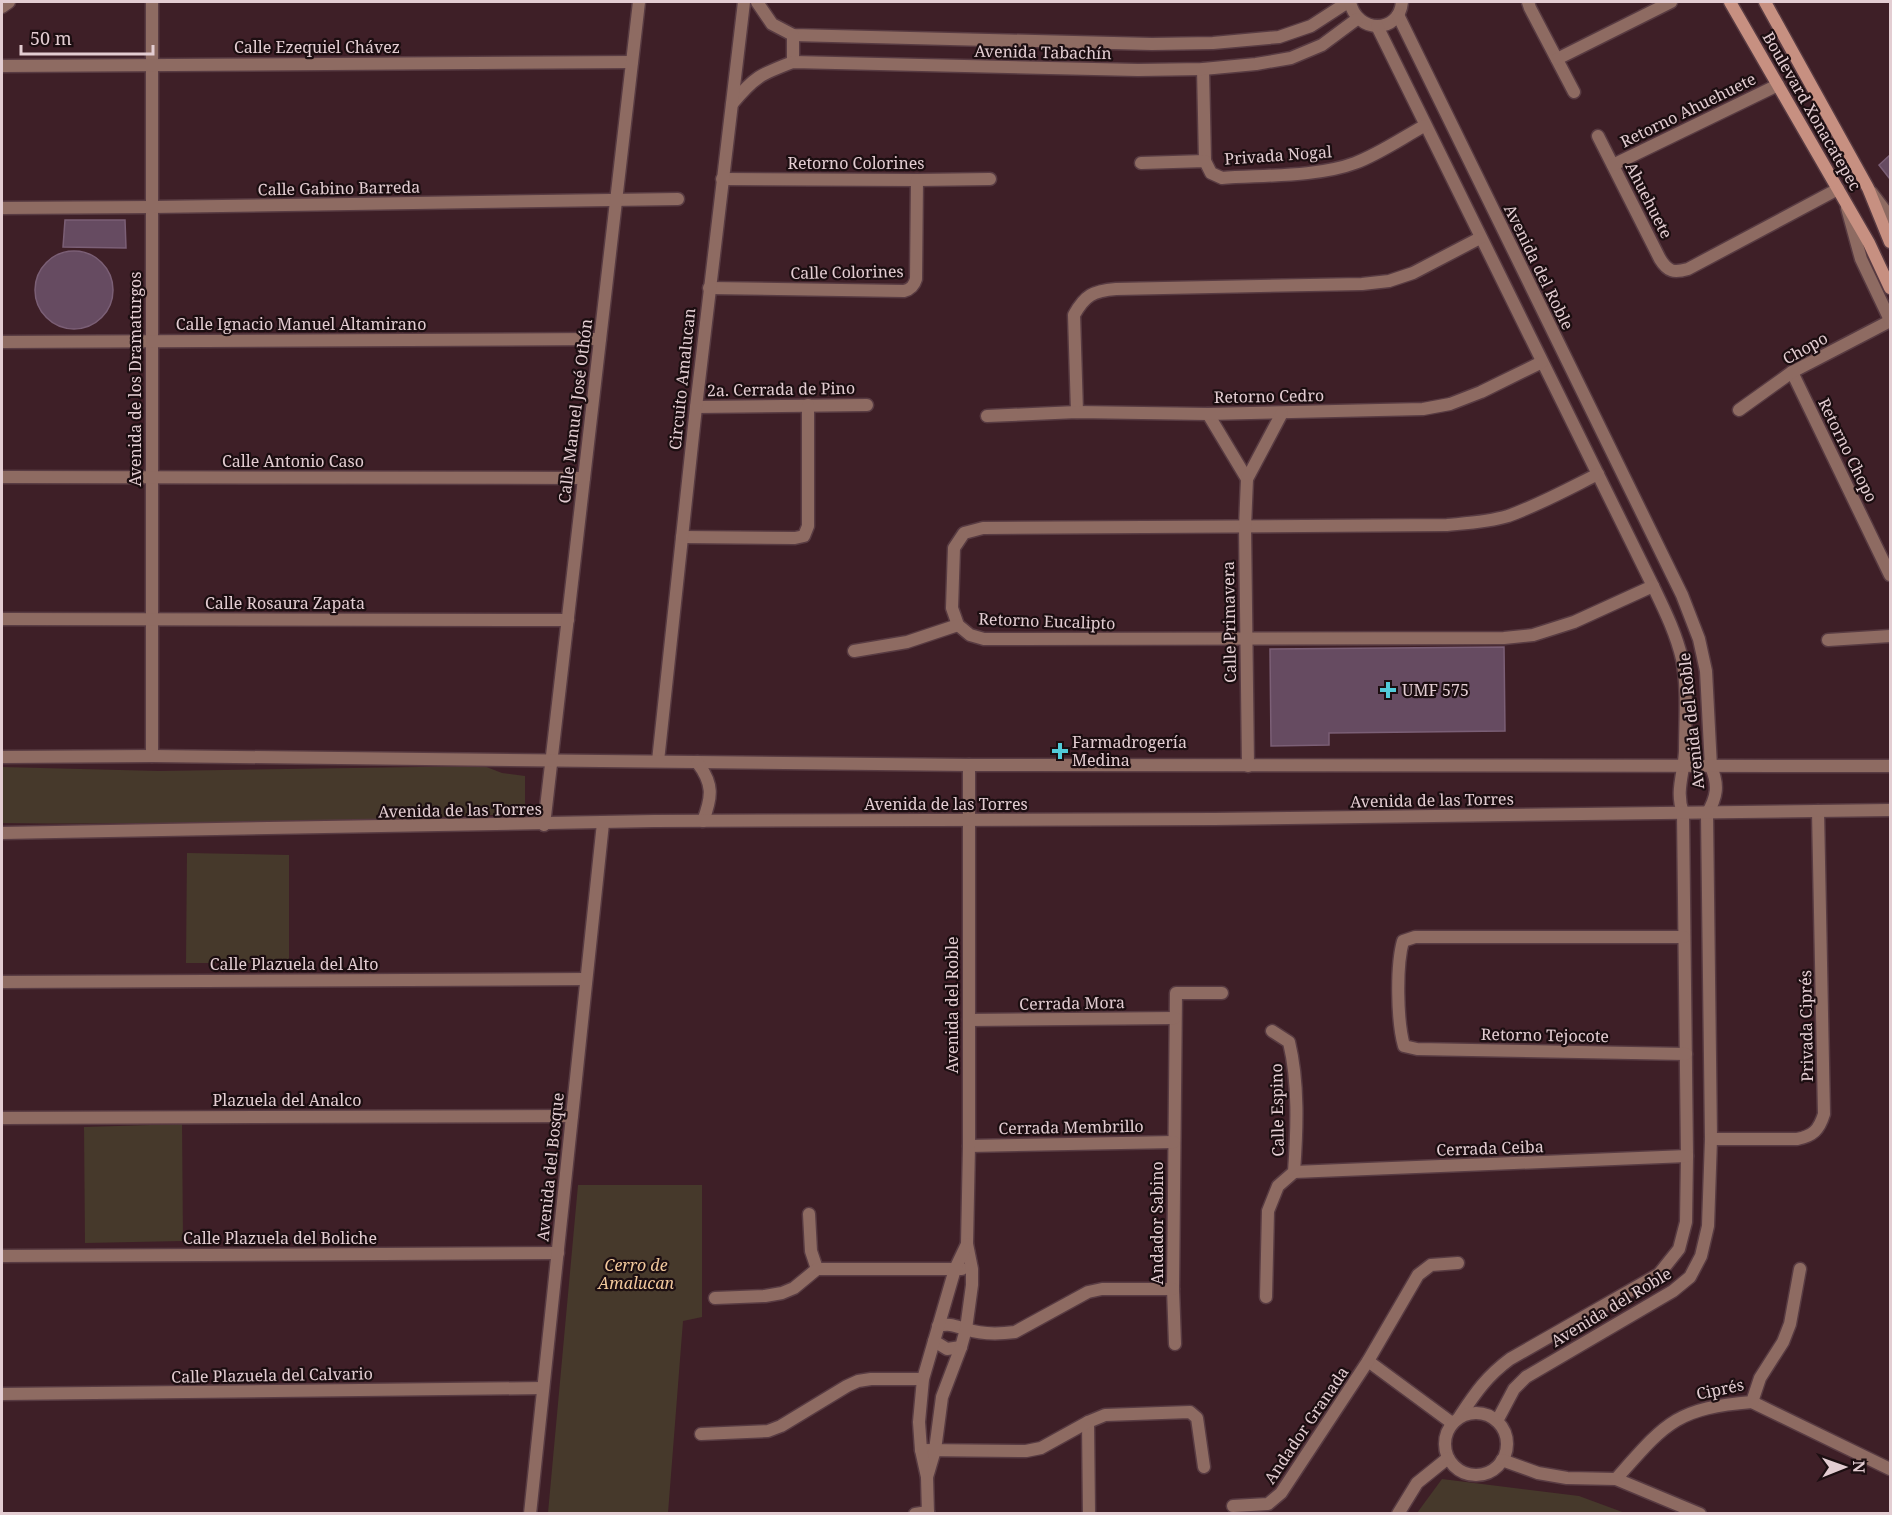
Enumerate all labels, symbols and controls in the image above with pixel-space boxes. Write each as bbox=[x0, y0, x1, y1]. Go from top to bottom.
scale bar bbox=[21, 18, 153, 56]
text: 50 m bbox=[30, 26, 72, 50]
street label: Boulevard Xonacatepec bbox=[1758, 28, 1866, 194]
street label: Calle Ezequiel Chávez bbox=[234, 36, 400, 58]
street label: Avenida Tabachín bbox=[974, 40, 1112, 64]
street label: Retorno Ahuehuete bbox=[1616, 68, 1760, 152]
street label: Privada Nogal bbox=[1224, 140, 1332, 170]
street label: Retorno Colorines bbox=[787, 152, 925, 174]
street label: Ahuehuete bbox=[1620, 158, 1678, 242]
street label: Calle Gabino Barreda bbox=[258, 176, 420, 200]
street label: Avenida del Roble bbox=[1499, 201, 1579, 333]
street label: Calle Colorines bbox=[790, 260, 904, 284]
street label: Avenida de los Dramaturgos bbox=[124, 271, 146, 487]
street label: Circuito Amalucan bbox=[664, 307, 700, 451]
street label: Calle Ignacio Manuel Altamirano bbox=[176, 313, 426, 335]
street label: Calle Manuel José Othón bbox=[553, 317, 597, 505]
street label: Chopo bbox=[1779, 327, 1831, 369]
street label: 2a. Cerrada de Pino bbox=[707, 377, 855, 401]
street label: Retorno Cedro bbox=[1214, 384, 1324, 408]
street label: Retorno Chopo bbox=[1813, 394, 1883, 506]
street label: Calle Antonio Caso bbox=[222, 450, 364, 472]
street label: Calle Primavera bbox=[1217, 561, 1241, 683]
street label: Calle Rosaura Zapata bbox=[205, 592, 365, 614]
street label: Retorno Eucalipto bbox=[978, 608, 1116, 634]
street label: Avenida del Roble bbox=[1673, 652, 1709, 790]
place label: UMF 575 bbox=[1402, 679, 1469, 701]
marker: UMF 575 bbox=[1379, 681, 1397, 699]
place label: Farmadrogería Medina bbox=[1072, 731, 1187, 771]
marker: Farmadrogería Medina bbox=[1053, 744, 1067, 758]
street label: Avenida de las Torres bbox=[1350, 788, 1514, 812]
street label: Avenida de las Torres bbox=[864, 793, 1028, 815]
street label: Avenida de las Torres bbox=[378, 798, 542, 822]
street label: Avenida del Roble bbox=[941, 936, 963, 1074]
street label: Calle Plazuela del Alto bbox=[210, 953, 378, 975]
street label: Privada Ciprés bbox=[1794, 970, 1818, 1082]
street label: Cerrada Mora bbox=[1019, 991, 1125, 1015]
street label: Retorno Tejocote bbox=[1481, 1023, 1609, 1047]
street label: Calle Espino bbox=[1265, 1063, 1289, 1157]
street label: Plazuela del Analco bbox=[213, 1089, 361, 1111]
street label: Avenida del Bosque bbox=[531, 1091, 569, 1243]
street label: Cerrada Membrillo bbox=[998, 1115, 1144, 1139]
street label: Cerrada Ceiba bbox=[1436, 1135, 1544, 1161]
street label: Andador Sabino bbox=[1146, 1161, 1168, 1285]
street label: Calle Plazuela del Boliche bbox=[183, 1227, 377, 1249]
park label: Cerro de Amalucan bbox=[597, 1254, 674, 1294]
street label: Avenida del Roble bbox=[1547, 1262, 1675, 1352]
street label: Calle Plazuela del Calvario bbox=[171, 1362, 373, 1388]
street label: Andador Granada bbox=[1259, 1362, 1353, 1488]
street label: Ciprés bbox=[1694, 1373, 1746, 1405]
north arrow bbox=[1814, 1437, 1874, 1497]
text: N bbox=[1848, 1460, 1870, 1474]

